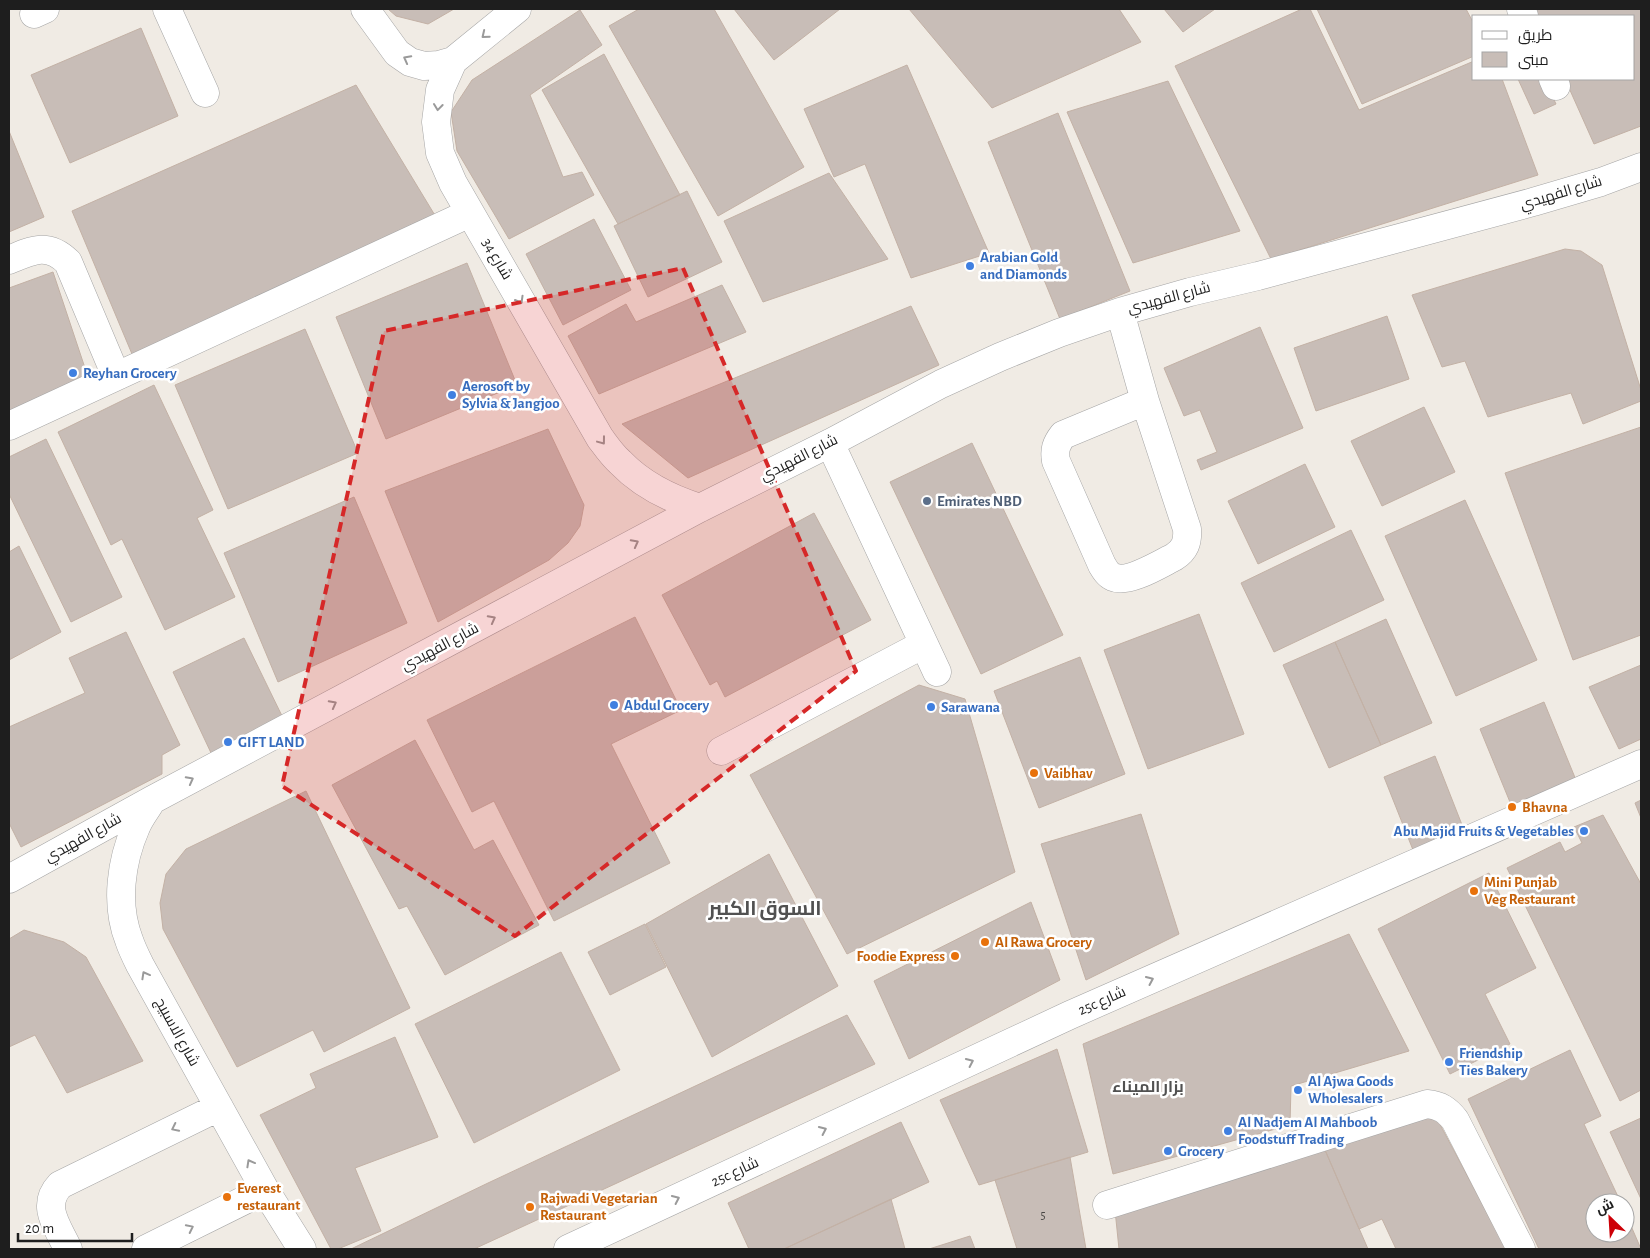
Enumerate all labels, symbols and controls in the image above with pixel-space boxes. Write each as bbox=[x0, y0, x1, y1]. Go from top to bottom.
legend bbox=[1472, 15, 1635, 80]
text: طريق bbox=[1518, 28, 1552, 45]
one-way arrow bbox=[482, 29, 491, 37]
text: مبنى bbox=[1518, 53, 1549, 70]
one-way arrow bbox=[403, 55, 412, 65]
one-way arrow bbox=[433, 103, 444, 111]
street label: شارع الفهيدي bbox=[1518, 172, 1605, 216]
street label: شارع 34 bbox=[477, 235, 516, 284]
place label: Arabian Gold and Diamonds bbox=[980, 250, 1067, 282]
marker: Arabian Gold and Diamonds bbox=[964, 260, 976, 272]
street label: شارع الفهيدي bbox=[1126, 279, 1213, 320]
one-way arrow bbox=[514, 295, 524, 304]
place label: Reyhan Grocery bbox=[83, 366, 177, 381]
marker: Reyhan Grocery bbox=[67, 367, 79, 379]
place label: Aerosoft by Sylvia & Jangjoo bbox=[462, 379, 560, 411]
marker: Aerosoft by Sylvia & Jangjoo bbox=[446, 389, 458, 401]
street label: شارع الفهيدي bbox=[757, 431, 842, 488]
one-way arrow bbox=[596, 435, 605, 445]
place label: Emirates NBD bbox=[937, 494, 1022, 509]
marker: Emirates NBD bbox=[921, 495, 933, 507]
one-way arrow bbox=[630, 539, 639, 549]
one-way arrow bbox=[487, 615, 496, 625]
street label: شارع الفهيدي bbox=[398, 620, 483, 677]
place label: Abdul Grocery bbox=[624, 698, 709, 713]
marker: Abdul Grocery bbox=[608, 699, 620, 711]
one-way arrow bbox=[328, 700, 337, 710]
place label: Sarawana bbox=[941, 700, 1000, 715]
marker: Sarawana bbox=[925, 701, 937, 713]
place label: GIFT LAND bbox=[238, 735, 304, 750]
marker: GIFT LAND bbox=[222, 736, 234, 748]
place label: Vaibhav bbox=[1044, 766, 1093, 781]
marker: Vaibhav bbox=[1028, 767, 1040, 779]
one-way arrow bbox=[185, 776, 194, 786]
place label: Bhavna bbox=[1522, 800, 1568, 815]
marker: Bhavna bbox=[1506, 801, 1518, 813]
street label: شارع الفهيدي bbox=[42, 810, 126, 869]
place label: Abu Majid Fruits & Vegetables bbox=[1394, 824, 1574, 839]
marker: Abu Majid Fruits & Vegetables bbox=[1578, 825, 1590, 837]
place label: Mini Punjab Veg Restaurant bbox=[1484, 875, 1575, 907]
marker: Mini Punjab Veg Restaurant bbox=[1468, 885, 1480, 897]
district label: السوق الكبير bbox=[707, 899, 822, 921]
place label: Al Rawa Grocery bbox=[995, 935, 1092, 950]
marker: Al Rawa Grocery bbox=[979, 936, 991, 948]
place label: Foodie Express bbox=[857, 949, 945, 964]
marker: Foodie Express bbox=[949, 950, 961, 962]
one-way arrow bbox=[141, 971, 151, 980]
one-way arrow bbox=[1145, 975, 1154, 986]
street label: 25c شارع bbox=[1076, 983, 1129, 1021]
street label: شارع الاسبيج bbox=[149, 995, 203, 1070]
place label: Friendship Ties Bakery bbox=[1459, 1046, 1528, 1078]
marker: Friendship Ties Bakery bbox=[1443, 1056, 1455, 1068]
one-way arrow bbox=[965, 1057, 974, 1068]
place label: Al Ajwa Goods Wholesalers bbox=[1308, 1074, 1394, 1106]
district label: بزار الميناء bbox=[1112, 1079, 1184, 1096]
marker: Al Ajwa Goods Wholesalers bbox=[1292, 1084, 1304, 1096]
place label: Al Nadjem Al Mahboob Foodstuff Trading bbox=[1238, 1115, 1377, 1147]
one-way arrow bbox=[171, 1122, 180, 1132]
marker: Al Nadjem Al Mahboob Foodstuff Trading bbox=[1222, 1125, 1234, 1137]
one-way arrow bbox=[818, 1126, 827, 1137]
place label: Grocery bbox=[1178, 1144, 1224, 1159]
marker: Grocery bbox=[1162, 1145, 1174, 1157]
street label: 25c شارع bbox=[709, 1154, 762, 1192]
one-way arrow bbox=[246, 1159, 256, 1168]
place label: Everest restaurant bbox=[237, 1181, 300, 1213]
marker: Everest restaurant bbox=[221, 1191, 233, 1203]
place label: Rajwadi Vegetarian Restaurant bbox=[540, 1191, 658, 1223]
north arrow bbox=[1585, 1193, 1635, 1243]
one-way arrow bbox=[671, 1195, 680, 1205]
text: ش bbox=[1593, 1195, 1616, 1218]
marker: Rajwadi Vegetarian Restaurant bbox=[524, 1201, 536, 1213]
house number: 5 bbox=[1040, 1209, 1046, 1221]
scale bar bbox=[18, 1210, 131, 1242]
text: 20 m bbox=[25, 1221, 54, 1236]
one-way arrow bbox=[185, 1223, 194, 1234]

